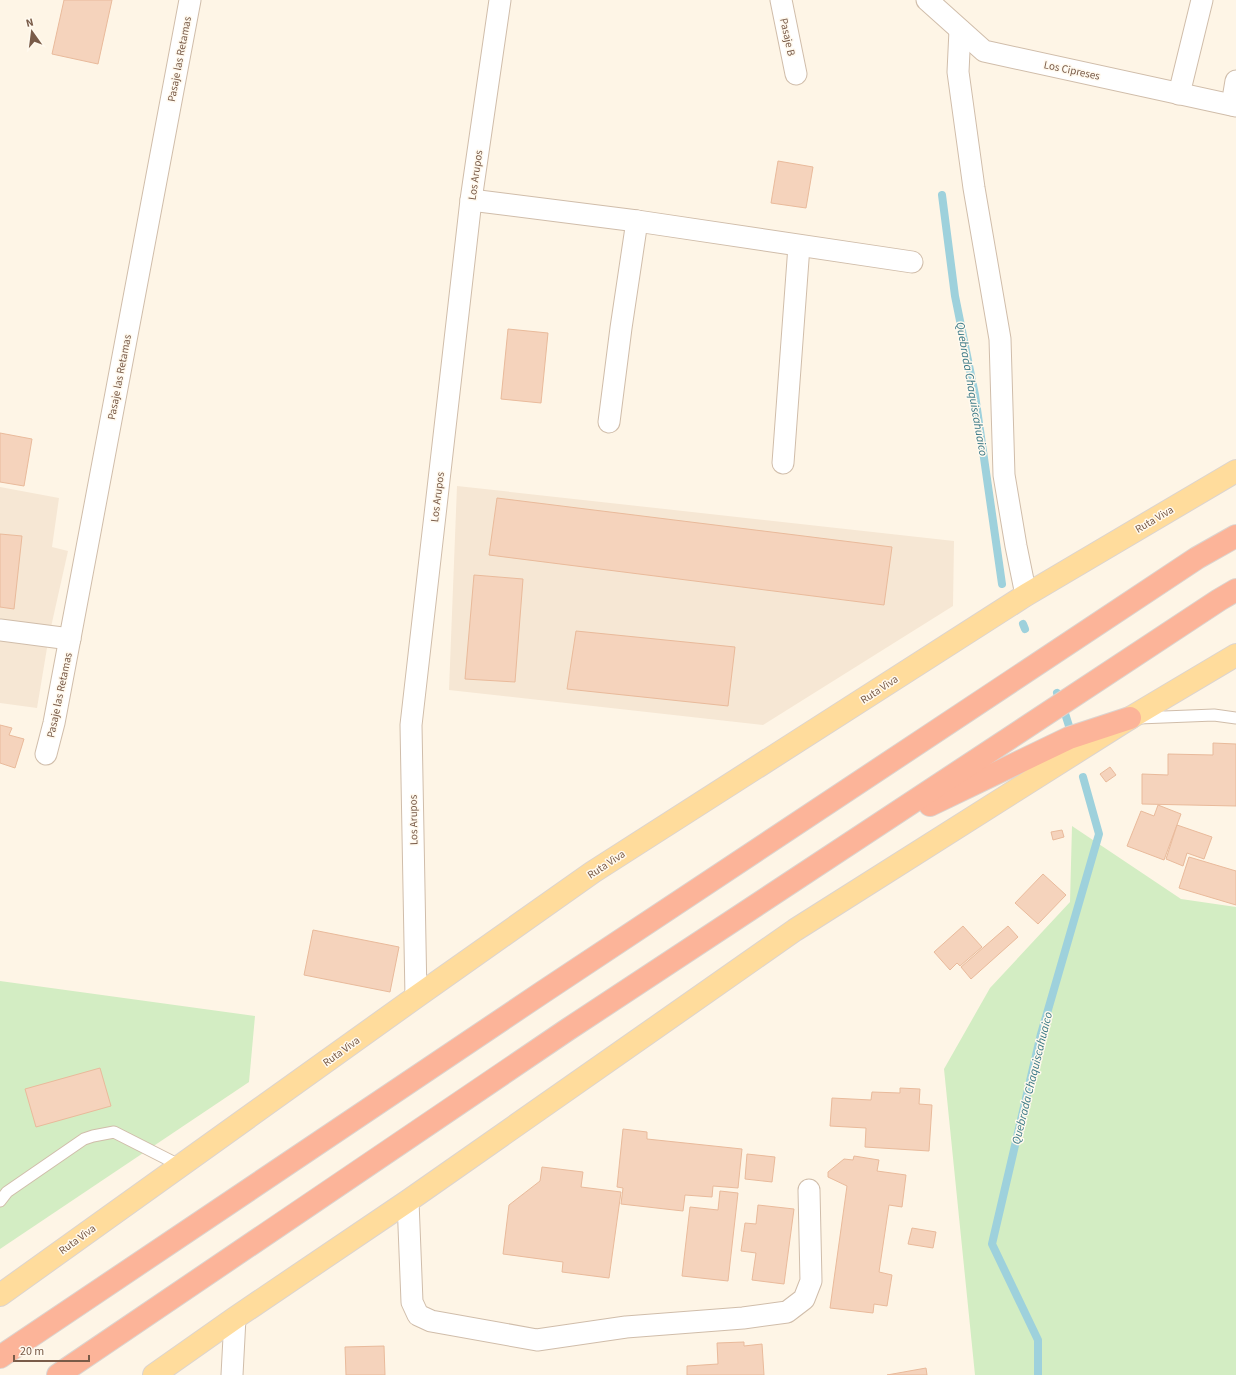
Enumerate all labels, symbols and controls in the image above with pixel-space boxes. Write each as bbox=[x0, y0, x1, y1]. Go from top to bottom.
north arrow bbox=[12, 12, 52, 52]
text: N bbox=[24, 15, 35, 31]
street label: Pasaje las Retamas bbox=[164, 15, 195, 103]
street label: Pasaje B bbox=[776, 17, 799, 58]
street label: Los Cipreses bbox=[1043, 57, 1102, 84]
street label: Los Arupos bbox=[465, 149, 486, 201]
water label: Quebrada Chaquiscahuaico bbox=[951, 321, 992, 458]
street label: Pasaje las Retamas bbox=[104, 333, 135, 421]
street label: Los Arupos bbox=[427, 471, 448, 523]
street label: Ruta Viva bbox=[1132, 502, 1176, 537]
street label: Pasaje las Retamas bbox=[43, 651, 76, 739]
street label: Ruta Viva bbox=[857, 672, 901, 707]
street label: Los Arupos bbox=[406, 794, 421, 845]
street label: Ruta Viva bbox=[584, 847, 628, 882]
water label: Quebrada Chaquiscahuaico bbox=[1008, 1010, 1057, 1146]
street label: Ruta Viva bbox=[320, 1033, 363, 1070]
street label: Ruta Viva bbox=[56, 1221, 99, 1258]
scale bar bbox=[14, 1337, 89, 1363]
text: 20 m bbox=[20, 1343, 44, 1360]

